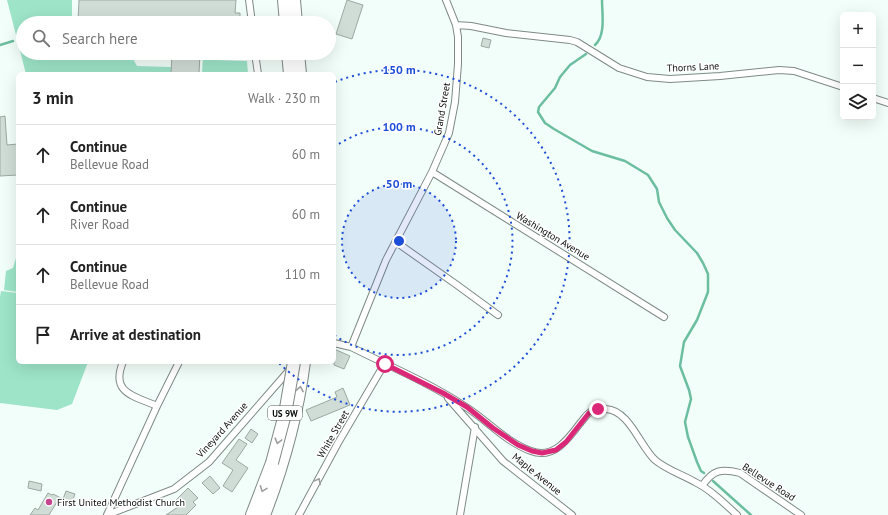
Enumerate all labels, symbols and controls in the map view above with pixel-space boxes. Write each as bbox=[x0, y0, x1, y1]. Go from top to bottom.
map controls bbox=[840, 12, 876, 120]
button: + bbox=[840, 12, 876, 48]
search box bbox=[16, 16, 336, 60]
icon: search bbox=[30, 27, 52, 49]
text: Search here bbox=[62, 29, 138, 48]
button: − bbox=[840, 48, 876, 84]
street label: Thorns Lane bbox=[666, 59, 720, 75]
text: 150 m bbox=[382, 62, 416, 77]
street label: Grand Street bbox=[431, 81, 453, 136]
button: layers bbox=[840, 84, 876, 120]
text: 3 min bbox=[32, 87, 73, 109]
text: Walk · 230 m bbox=[248, 90, 320, 107]
text: 100 m bbox=[382, 119, 416, 134]
text: Continue bbox=[70, 137, 127, 156]
icon: ahead bbox=[32, 144, 54, 166]
text: 60 m bbox=[292, 146, 320, 163]
text: Bellevue Road bbox=[70, 156, 149, 173]
text: 50 m bbox=[386, 176, 412, 191]
text: Continue bbox=[70, 197, 127, 216]
icon: ahead bbox=[32, 204, 54, 226]
text: 60 m bbox=[292, 206, 320, 223]
street label: Washington Avenue bbox=[514, 209, 592, 263]
text: River Road bbox=[70, 216, 129, 233]
centre of rings bbox=[392, 234, 406, 248]
text: Continue bbox=[70, 257, 127, 276]
icon: ahead bbox=[32, 264, 54, 286]
text: 110 m bbox=[285, 266, 320, 283]
text: Bellevue Road bbox=[70, 276, 149, 293]
icon: arrive bbox=[32, 324, 54, 346]
text: Arrive at destination bbox=[70, 325, 201, 344]
route start bbox=[376, 355, 394, 373]
one-way arrow bbox=[295, 386, 303, 392]
street label: Vineyard Avenue bbox=[193, 399, 250, 461]
route end bbox=[589, 400, 607, 418]
road number: US 9W bbox=[268, 406, 302, 420]
street label: White Street bbox=[314, 407, 352, 460]
one-way arrow bbox=[274, 438, 283, 445]
street label: Maple Avenue bbox=[510, 450, 564, 498]
street label: Bellevue Road bbox=[740, 460, 798, 504]
one-way arrow bbox=[313, 478, 320, 485]
one-way arrow bbox=[259, 486, 267, 493]
place label: First United Methodist Church bbox=[57, 496, 185, 509]
marker: First United Methodist Church bbox=[44, 497, 54, 507]

